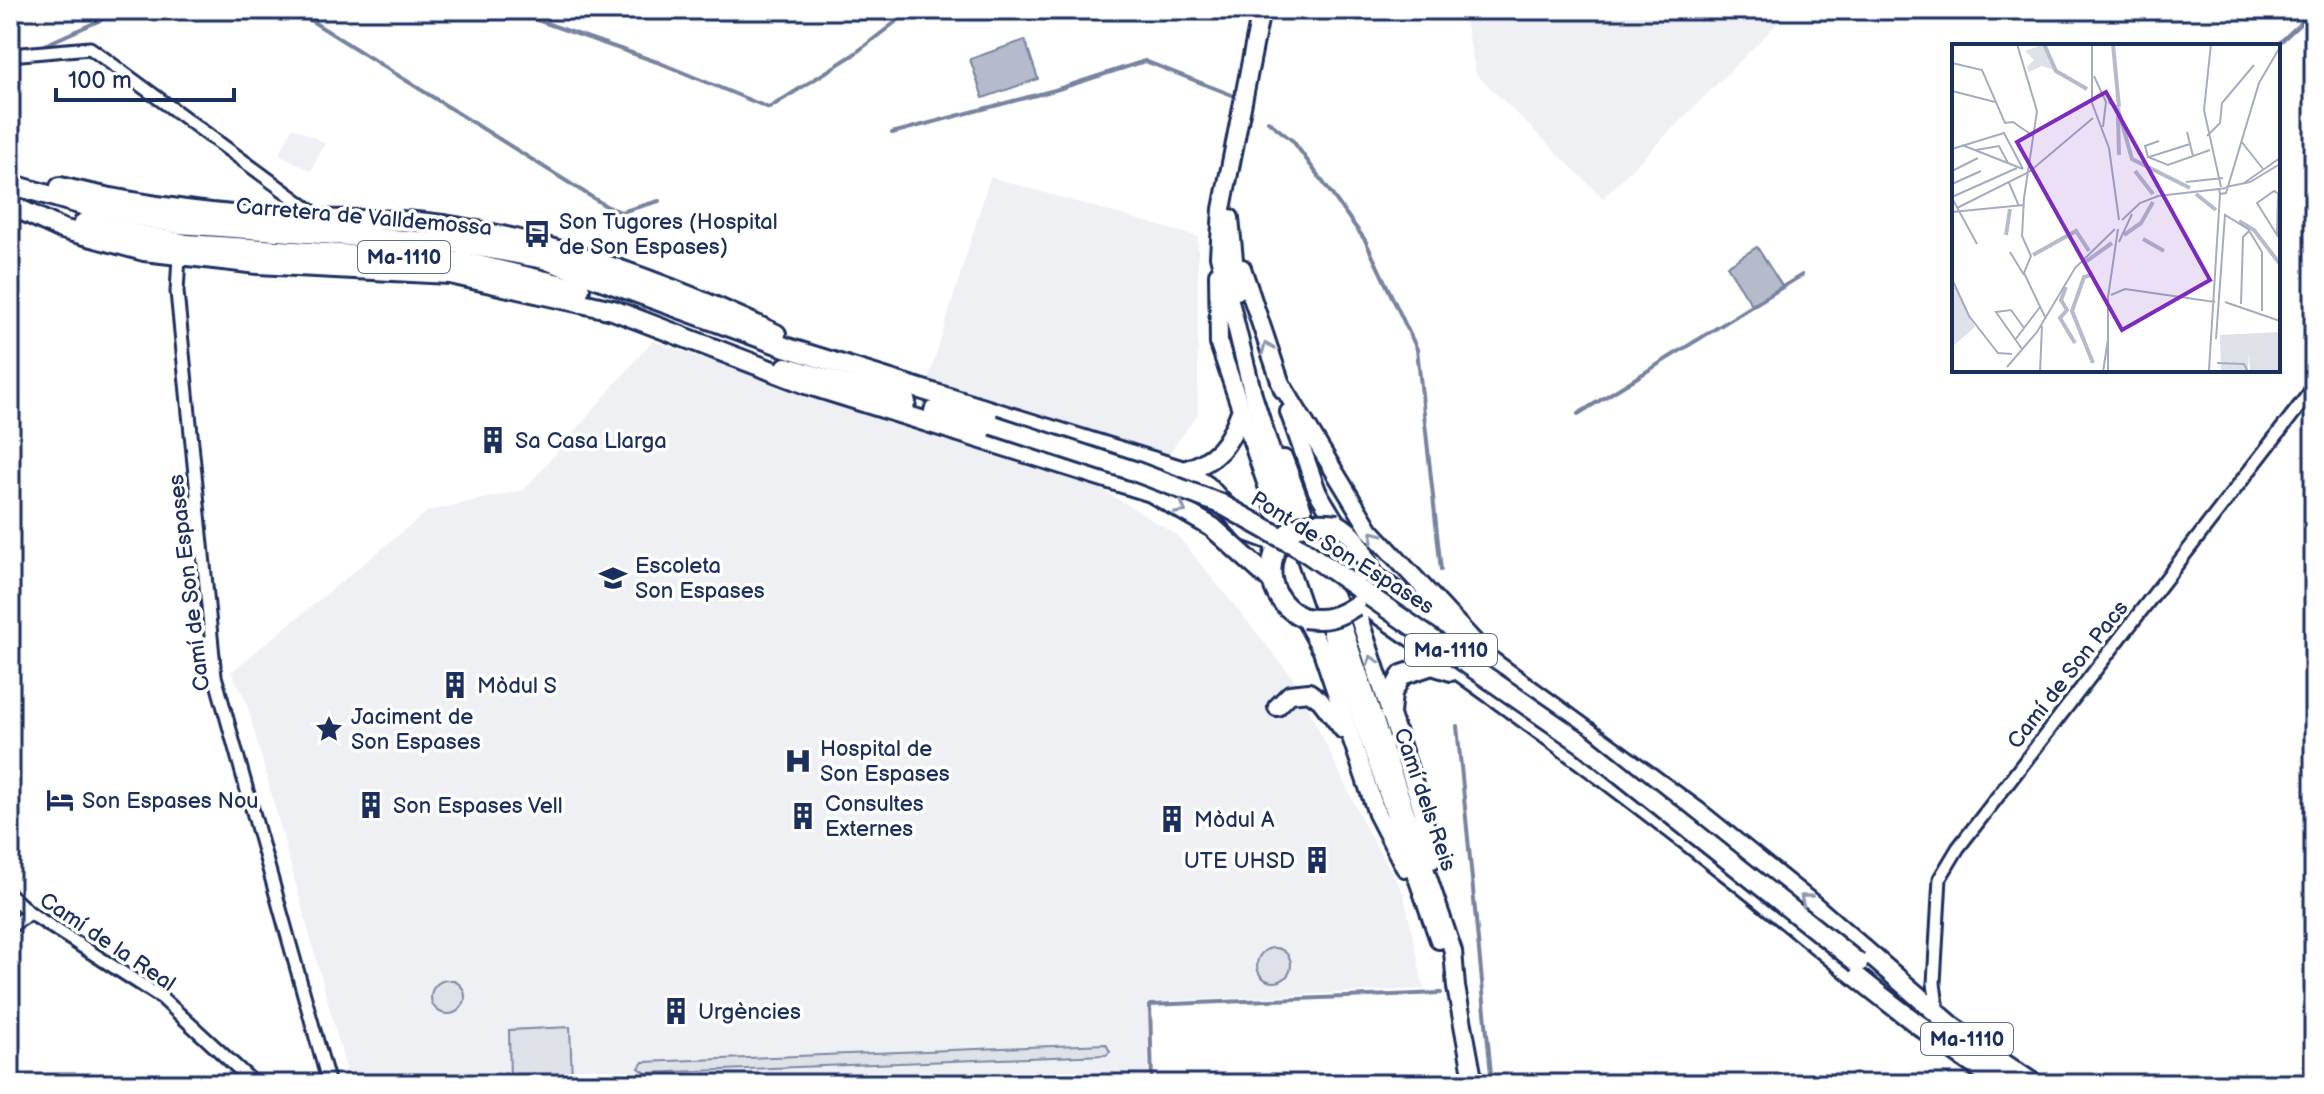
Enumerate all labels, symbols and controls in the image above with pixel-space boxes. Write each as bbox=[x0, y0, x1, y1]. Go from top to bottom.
inset map bbox=[1952, 44, 2280, 372]
scale bar bbox=[56, 52, 234, 102]
text: 100 m bbox=[68, 66, 132, 95]
street label: Carretera de Valldemossa bbox=[235, 193, 493, 242]
place label: Son Tugores (Hospital de Son Espases) bbox=[559, 209, 778, 261]
bus stop icon: Son Tugores (Hospital de Son Espases) bbox=[522, 219, 552, 249]
road number: Ma-1110 bbox=[358, 241, 450, 273]
one-way arrow bbox=[1260, 342, 1277, 356]
building icon: Sa Casa Llarga bbox=[478, 425, 508, 455]
place label: Sa Casa Llarga bbox=[515, 428, 667, 455]
street label: Camí de Son Espases bbox=[163, 473, 216, 693]
street label: Pont de Son Espases bbox=[1245, 486, 1439, 621]
one-way arrow bbox=[1172, 499, 1187, 515]
one-way arrow bbox=[1371, 530, 1385, 545]
place label: Escoleta Son Espases bbox=[635, 553, 765, 605]
school or university icon: Escoleta Son Espases bbox=[598, 563, 628, 593]
street label: Camí de Son Pacs bbox=[2002, 595, 2135, 754]
road number: Ma-1110 bbox=[1405, 634, 1497, 666]
one-way arrow bbox=[1365, 654, 1381, 668]
building icon: Mòdul S bbox=[440, 670, 470, 700]
place label: Mòdul S bbox=[477, 673, 557, 700]
place label: Jaciment de Son Espases bbox=[351, 704, 481, 756]
place icon: Jaciment de Son Espases bbox=[314, 714, 344, 744]
street label: Camí dels Reis bbox=[1387, 724, 1462, 875]
place label: Hospital de Son Espases bbox=[820, 736, 950, 788]
hospital icon: Hospital de Son Espases bbox=[783, 746, 813, 776]
hotel icon: Son Espases Nou bbox=[45, 785, 75, 815]
place label: Son Espases Nou bbox=[82, 788, 259, 815]
building icon: Son Espases Vell bbox=[356, 790, 386, 820]
place label: Consultes Externes bbox=[825, 791, 924, 843]
place label: Son Espases Vell bbox=[393, 793, 563, 820]
building icon: Consultes Externes bbox=[788, 801, 818, 831]
building icon: Mòdul A bbox=[1157, 804, 1187, 834]
place label: Mòdul A bbox=[1194, 807, 1275, 834]
building icon: UTE UHSD bbox=[1302, 845, 1332, 875]
place label: UTE UHSD bbox=[1184, 848, 1295, 875]
street label: Camí de la Real bbox=[34, 887, 180, 998]
one-way arrow bbox=[1800, 894, 1814, 909]
building icon: Urgències bbox=[661, 996, 691, 1026]
place label: Urgències bbox=[698, 999, 801, 1026]
road number: Ma-1110 bbox=[1921, 1023, 2013, 1055]

